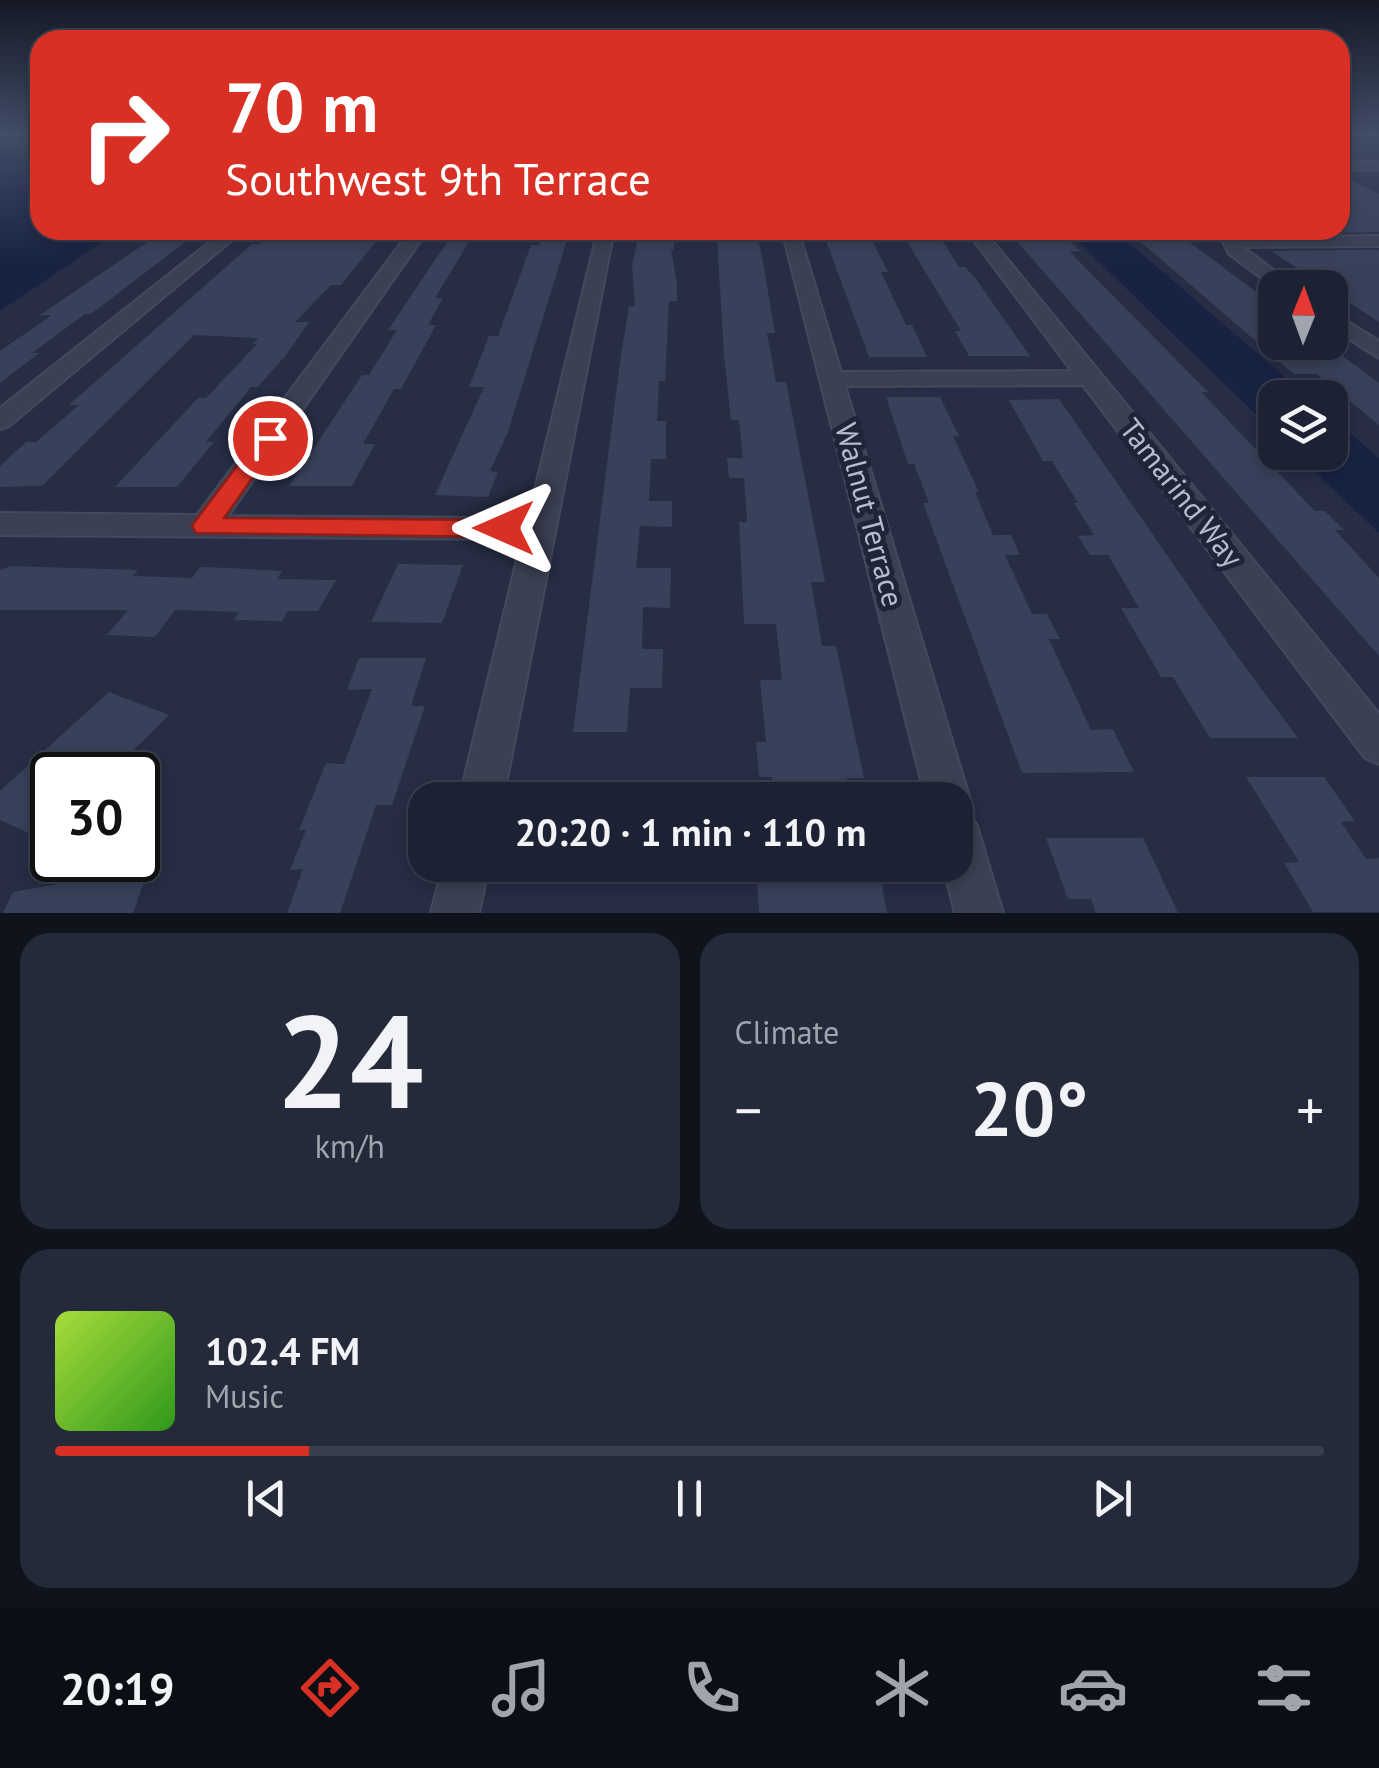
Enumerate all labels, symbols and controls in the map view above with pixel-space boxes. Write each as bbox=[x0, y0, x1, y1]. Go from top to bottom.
text: 70 m bbox=[225, 61, 378, 151]
icon: right bbox=[60, 70, 190, 200]
text: Southwest 9th Terrace bbox=[225, 149, 651, 207]
north arrow bbox=[1258, 270, 1348, 360]
map controls bbox=[1258, 270, 1348, 470]
button: layers bbox=[1258, 380, 1348, 470]
pin bbox=[228, 396, 313, 481]
street label: Tamarind Way bbox=[1112, 410, 1252, 574]
icon: arrive bbox=[243, 411, 298, 466]
street label: Walnut Terrace bbox=[827, 419, 914, 611]
position arrow bbox=[452, 476, 556, 580]
speed limit sign: 30 bbox=[30, 752, 160, 882]
text: 20:20 · 1 min · 110 m bbox=[515, 807, 866, 856]
text: 24 bbox=[276, 976, 423, 1144]
text: Climate bbox=[735, 1011, 839, 1053]
text: 20° bbox=[970, 1060, 1088, 1157]
text: − bbox=[735, 1074, 762, 1145]
text: + bbox=[1296, 1074, 1324, 1145]
text: km/h bbox=[315, 1125, 385, 1167]
text: 102.4 FM bbox=[205, 1326, 360, 1375]
text: Music bbox=[205, 1375, 284, 1417]
icon: previous bbox=[239, 1471, 294, 1526]
icon: pause bbox=[662, 1471, 717, 1526]
icon: next bbox=[1085, 1471, 1140, 1526]
icon: directions bbox=[295, 1653, 365, 1723]
icon: music bbox=[486, 1653, 556, 1723]
icon: phone bbox=[677, 1653, 747, 1723]
icon: climate bbox=[867, 1653, 937, 1723]
icon: car bbox=[1058, 1653, 1128, 1723]
icon: filters bbox=[1249, 1653, 1319, 1723]
text: 20:19 bbox=[60, 1659, 175, 1717]

